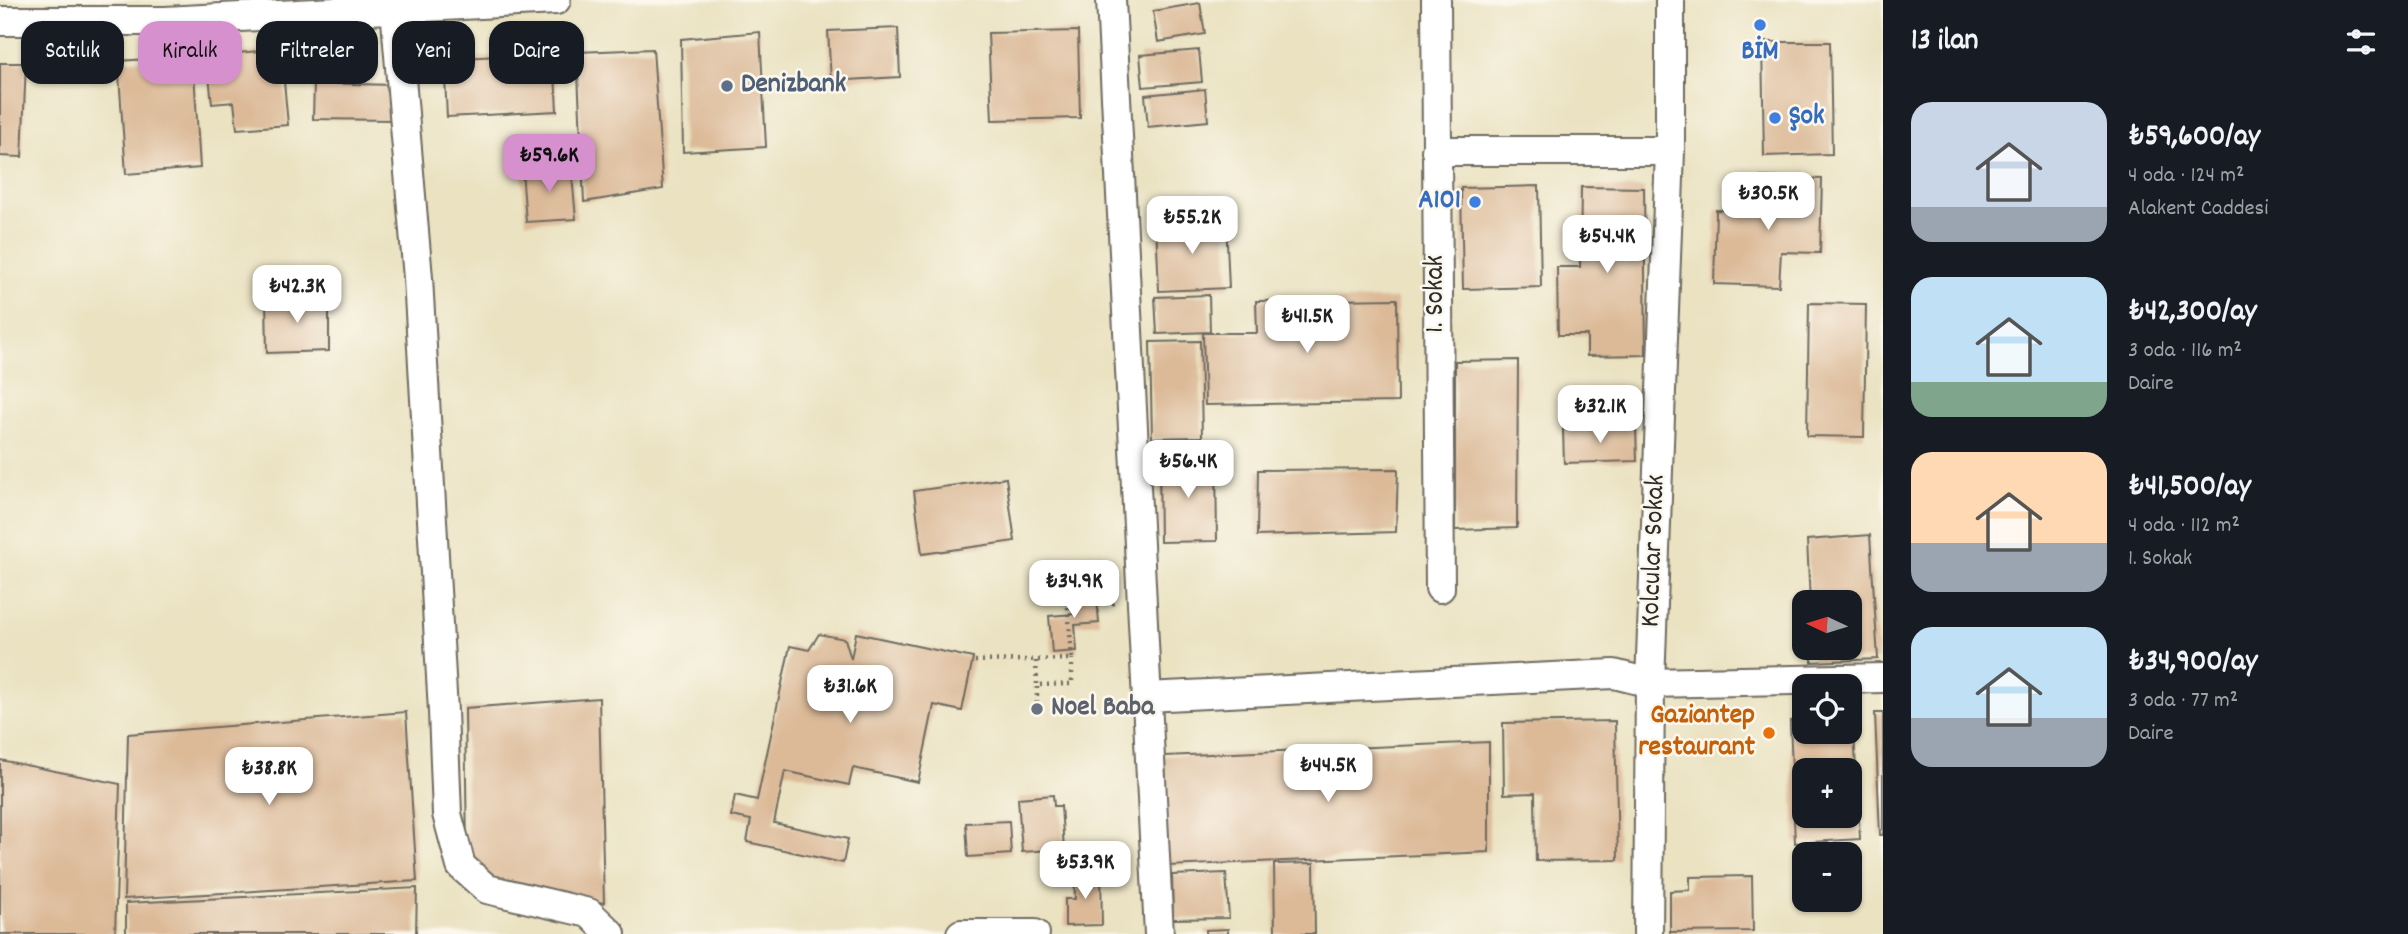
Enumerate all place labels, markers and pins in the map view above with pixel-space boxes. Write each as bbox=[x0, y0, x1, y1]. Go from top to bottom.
marker: BİM bbox=[1752, 17, 1768, 33]
place label: BİM bbox=[1741, 33, 1779, 73]
place label: Denizbank bbox=[741, 66, 846, 106]
marker: Denizbank bbox=[719, 78, 735, 94]
place label: Şok bbox=[1789, 98, 1824, 138]
marker: Şok bbox=[1767, 110, 1783, 126]
pin: ₺59.6K bbox=[492, 134, 606, 194]
pin: ₺30.5K bbox=[1711, 173, 1825, 232]
place label: A101 bbox=[1418, 182, 1461, 222]
marker: A101 bbox=[1467, 194, 1483, 210]
pin: ₺55.2K bbox=[1135, 196, 1249, 256]
pin: ₺54.4K bbox=[1550, 216, 1664, 275]
pin: ₺42.3K bbox=[240, 266, 354, 325]
pin: ₺41.5K bbox=[1250, 296, 1364, 355]
pin: ₺32.1K bbox=[1543, 386, 1657, 445]
pin: ₺56.4K bbox=[1131, 440, 1245, 500]
pin: ₺34.9K bbox=[1017, 560, 1131, 620]
pin: ₺31.6K bbox=[793, 666, 907, 725]
place label: Noel Baba bbox=[1051, 689, 1155, 729]
place label: Gaziantep restaurant bbox=[1638, 697, 1756, 769]
marker: Noel Baba bbox=[1029, 701, 1045, 717]
marker: Gaziantep restaurant bbox=[1761, 725, 1777, 741]
pin: ₺44.5K bbox=[1271, 744, 1385, 804]
pin: ₺38.8K bbox=[212, 748, 326, 807]
pin: ₺53.9K bbox=[1028, 842, 1142, 901]

